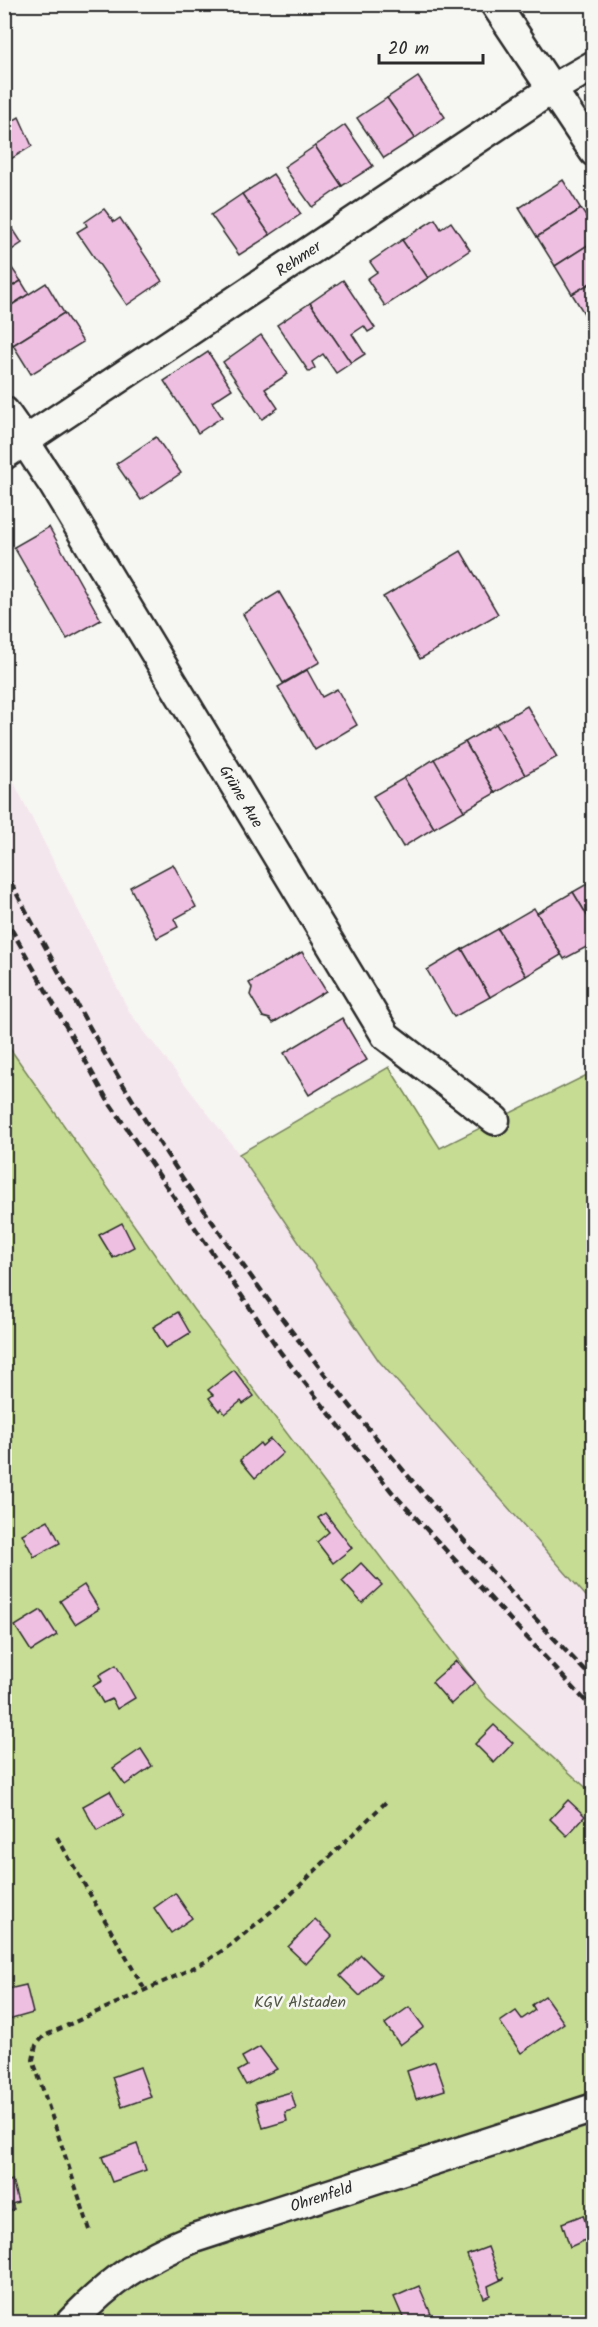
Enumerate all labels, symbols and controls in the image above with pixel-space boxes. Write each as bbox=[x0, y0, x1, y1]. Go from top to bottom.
scale bar bbox=[379, 27, 482, 65]
text: 20 m bbox=[388, 35, 429, 64]
street label: Rehmer bbox=[271, 234, 328, 284]
street label: Grüne Aue bbox=[212, 761, 269, 833]
park label: KGV Alstaden bbox=[254, 1990, 346, 2015]
street label: Ohrenfeld bbox=[287, 2175, 357, 2219]

